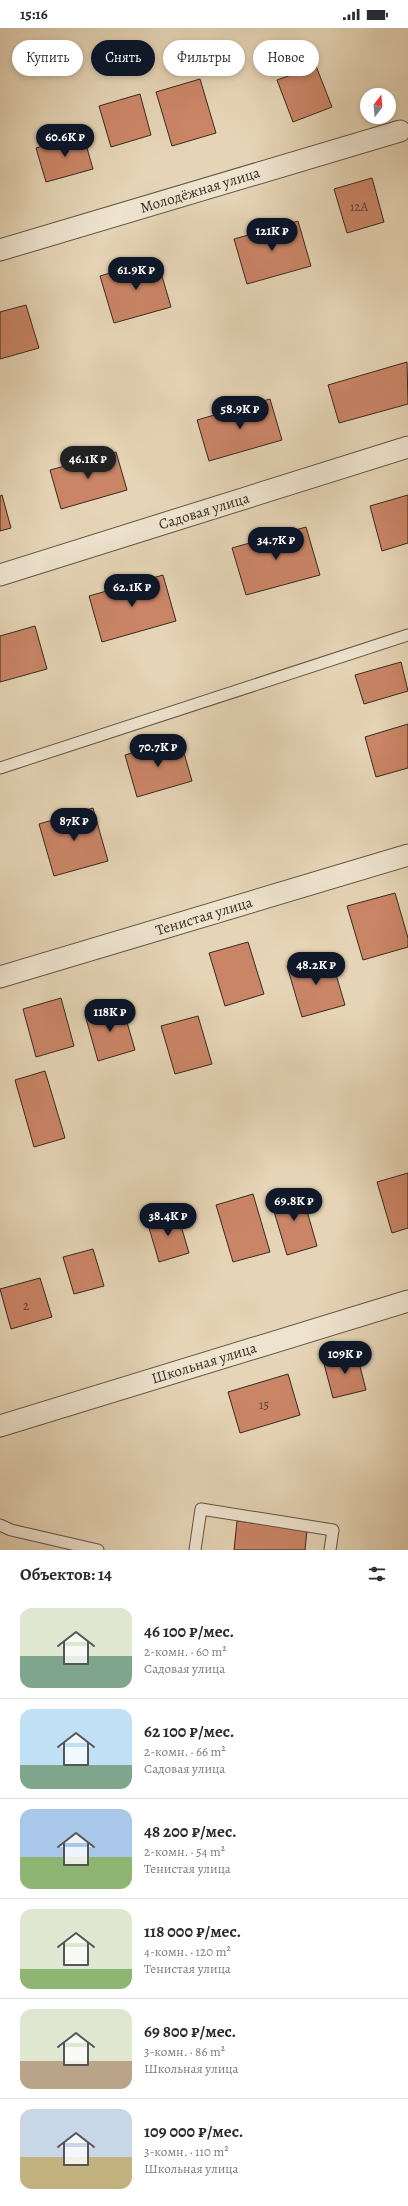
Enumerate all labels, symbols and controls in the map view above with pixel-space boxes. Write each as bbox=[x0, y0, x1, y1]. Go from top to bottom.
text: 15:16 bbox=[20, 4, 48, 24]
chip: Купить bbox=[12, 40, 83, 76]
chip: Снять bbox=[91, 40, 155, 76]
chip: Фильтры bbox=[163, 40, 245, 76]
chip: Новое bbox=[253, 40, 319, 76]
north arrow bbox=[360, 88, 396, 124]
map controls bbox=[360, 88, 396, 124]
pin: 60.6K ₽ bbox=[28, 124, 102, 158]
text: 60.6K ₽ bbox=[45, 128, 85, 145]
street label: Молодёжная улица bbox=[138, 162, 262, 218]
house number: 12А bbox=[350, 198, 369, 215]
pin: 121K ₽ bbox=[239, 218, 305, 252]
text: 121K ₽ bbox=[256, 222, 289, 239]
pin: 61.9K ₽ bbox=[99, 257, 173, 291]
text: 61.9K ₽ bbox=[117, 261, 155, 278]
pin: 58.9K ₽ bbox=[203, 396, 277, 430]
text: 58.9K ₽ bbox=[221, 400, 259, 417]
pin: 46.1K ₽ bbox=[51, 446, 125, 480]
text: 46.1K ₽ bbox=[69, 450, 107, 467]
street label: Садовая улица bbox=[156, 488, 252, 534]
pin: 34.7K ₽ bbox=[239, 527, 313, 561]
text: 34.7K ₽ bbox=[257, 531, 295, 548]
pin: 62.1K ₽ bbox=[95, 574, 169, 608]
text: 62.1K ₽ bbox=[113, 578, 151, 595]
pin: 70.7K ₽ bbox=[121, 734, 195, 768]
text: 70.7K ₽ bbox=[139, 738, 177, 755]
pin: 87K ₽ bbox=[46, 808, 102, 842]
text: 87K ₽ bbox=[59, 812, 89, 829]
street label: Тенистая улица bbox=[153, 892, 255, 940]
pin: 48.2K ₽ bbox=[279, 952, 353, 986]
text: 48.2K ₽ bbox=[296, 956, 336, 973]
pin: 118K ₽ bbox=[77, 999, 143, 1033]
text: 118K ₽ bbox=[94, 1003, 126, 1020]
pin: 69.8K ₽ bbox=[257, 1188, 331, 1222]
text: 69.8K ₽ bbox=[274, 1192, 314, 1209]
pin: 38.4K ₽ bbox=[131, 1203, 205, 1237]
text: 38.4K ₽ bbox=[149, 1207, 187, 1224]
house number: 2 bbox=[23, 1297, 29, 1314]
street label: Школьная улица bbox=[149, 1337, 259, 1389]
pin: 109K ₽ bbox=[312, 1341, 378, 1375]
text: 109K ₽ bbox=[328, 1345, 362, 1362]
house number: 15 bbox=[259, 1396, 269, 1413]
text: Объектов: 14 bbox=[20, 1563, 112, 1586]
icon: filters bbox=[366, 1563, 388, 1585]
text: 46 100 ₽/мес. bbox=[144, 1620, 234, 1643]
icon: home bbox=[52, 1624, 100, 1672]
text: 2-комн. · 60 m² bbox=[144, 1643, 227, 1660]
text: Садовая улица bbox=[144, 1660, 225, 1677]
text: 62 100 ₽/мес. bbox=[144, 1720, 235, 1743]
icon: home bbox=[52, 1725, 100, 1773]
text: 2-комн. · 66 m² bbox=[144, 1743, 226, 1760]
text: Садовая улица bbox=[144, 1760, 225, 1777]
text: 48 200 ₽/мес. bbox=[144, 1820, 237, 1843]
icon: home bbox=[52, 1825, 100, 1873]
text: 2-комн. · 54 m² bbox=[144, 1843, 225, 1860]
text: Тенистая улица bbox=[144, 1860, 231, 1877]
text: 118 000 ₽/мес. bbox=[144, 1920, 241, 1943]
icon: home bbox=[52, 1925, 100, 1973]
text: 4-комн. · 120 m² bbox=[144, 1943, 231, 1960]
text: Тенистая улица bbox=[144, 1960, 231, 1977]
text: 69 800 ₽/мес. bbox=[144, 2020, 236, 2043]
icon: home bbox=[52, 2025, 100, 2073]
text: 3-комн. · 86 m² bbox=[144, 2043, 225, 2060]
text: Школьная улица bbox=[144, 2060, 239, 2077]
text: 109 000 ₽/мес. bbox=[144, 2120, 243, 2143]
icon: home bbox=[52, 2125, 100, 2173]
text: 3-комн. · 110 m² bbox=[144, 2143, 229, 2160]
text: Школьная улица bbox=[144, 2160, 239, 2177]

